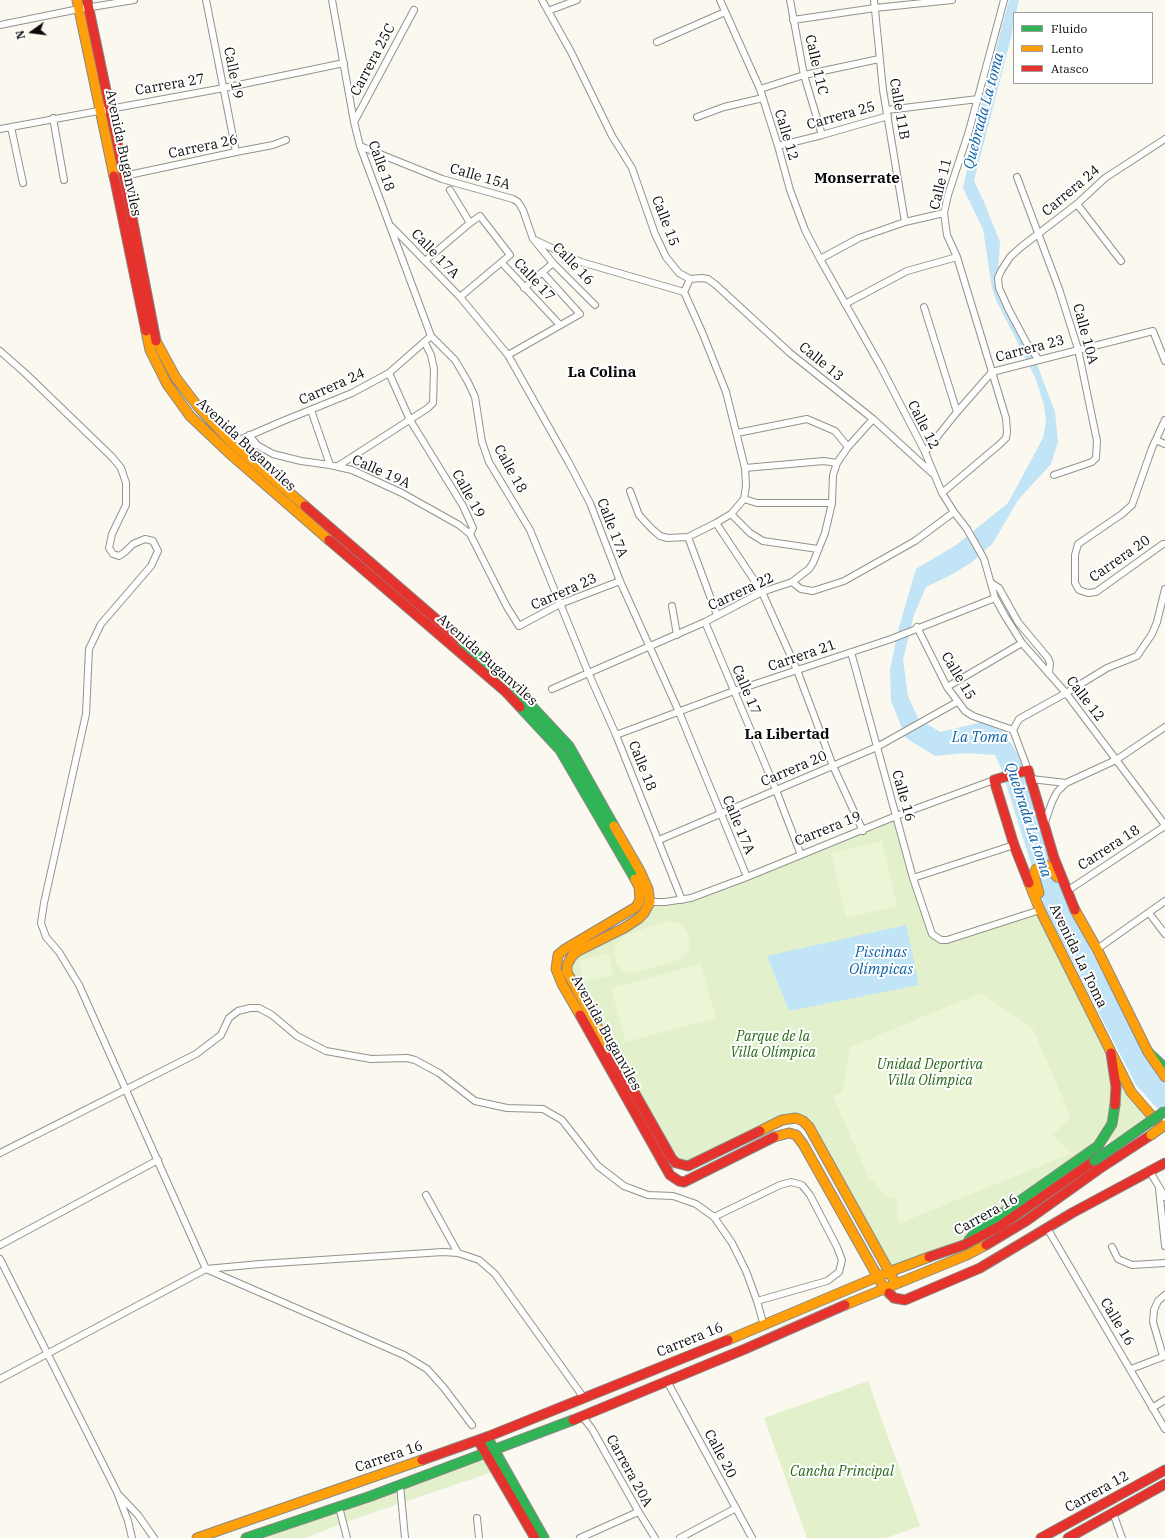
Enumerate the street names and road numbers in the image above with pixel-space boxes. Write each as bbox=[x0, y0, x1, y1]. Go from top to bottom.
street label: Carrera 25C bbox=[347, 21, 399, 99]
street label: Calle 11C bbox=[801, 33, 831, 97]
street label: Calle 19 bbox=[220, 46, 246, 100]
street label: Carrera 27 bbox=[134, 71, 206, 99]
street label: Calle 11B bbox=[885, 77, 913, 141]
street label: Avenida Buganviles bbox=[101, 88, 145, 218]
street label: Carrera 25 bbox=[805, 98, 877, 134]
street label: Calle 12 bbox=[770, 107, 802, 163]
street label: Carrera 26 bbox=[167, 131, 239, 163]
street label: Calle 18 bbox=[364, 138, 398, 194]
street label: Calle 11 bbox=[926, 156, 956, 212]
street label: Calle 15A bbox=[448, 160, 512, 194]
street label: Carrera 24 bbox=[1039, 162, 1103, 220]
street label: Calle 15 bbox=[648, 193, 682, 249]
street label: Calle 17A bbox=[407, 226, 463, 282]
street label: Calle 16 bbox=[549, 239, 597, 289]
street label: Calle 17 bbox=[510, 255, 558, 305]
street label: Calle 10A bbox=[1069, 302, 1101, 366]
street label: Carrera 23 bbox=[994, 332, 1066, 366]
street label: Calle 13 bbox=[795, 339, 847, 385]
street label: Carrera 24 bbox=[296, 365, 368, 409]
street label: Avenida Buganviles bbox=[193, 395, 299, 495]
street label: Calle 12 bbox=[904, 398, 942, 452]
street label: Calle 18 bbox=[490, 442, 530, 496]
street label: Calle 19A bbox=[349, 452, 413, 492]
street label: Calle 19 bbox=[448, 467, 488, 521]
street label: Calle 17A bbox=[593, 496, 631, 560]
street label: Carrera 20 bbox=[1086, 532, 1154, 586]
street label: Carrera 23 bbox=[528, 570, 600, 614]
street label: Carrera 22 bbox=[706, 570, 776, 614]
street label: Avenida Buganviles bbox=[433, 611, 541, 709]
street label: Carrera 21 bbox=[766, 637, 838, 675]
street label: Calle 15 bbox=[937, 649, 979, 703]
street label: Calle 17 bbox=[728, 663, 764, 717]
street label: Calle 12 bbox=[1062, 673, 1108, 725]
street label: Calle 18 bbox=[624, 738, 660, 794]
street label: Carrera 20 bbox=[758, 748, 830, 790]
street label: Calle 16 bbox=[888, 768, 918, 824]
street label: Calle 17A bbox=[718, 793, 758, 857]
street label: Carrera 19 bbox=[792, 808, 864, 850]
street label: Carrera 18 bbox=[1075, 822, 1143, 874]
street label: Avenida La Toma bbox=[1046, 901, 1110, 1011]
street label: Avenida Buganviles bbox=[567, 972, 645, 1094]
street label: Carrera 16 bbox=[951, 1191, 1021, 1239]
street label: Calle 16 bbox=[1096, 1295, 1138, 1349]
street label: Carrera 16 bbox=[654, 1319, 726, 1361]
street label: Calle 20 bbox=[700, 1427, 740, 1481]
street label: Carrera 20A bbox=[602, 1432, 656, 1510]
street label: Carrera 16 bbox=[353, 1438, 425, 1476]
street label: Carrera 12 bbox=[1062, 1468, 1132, 1516]

